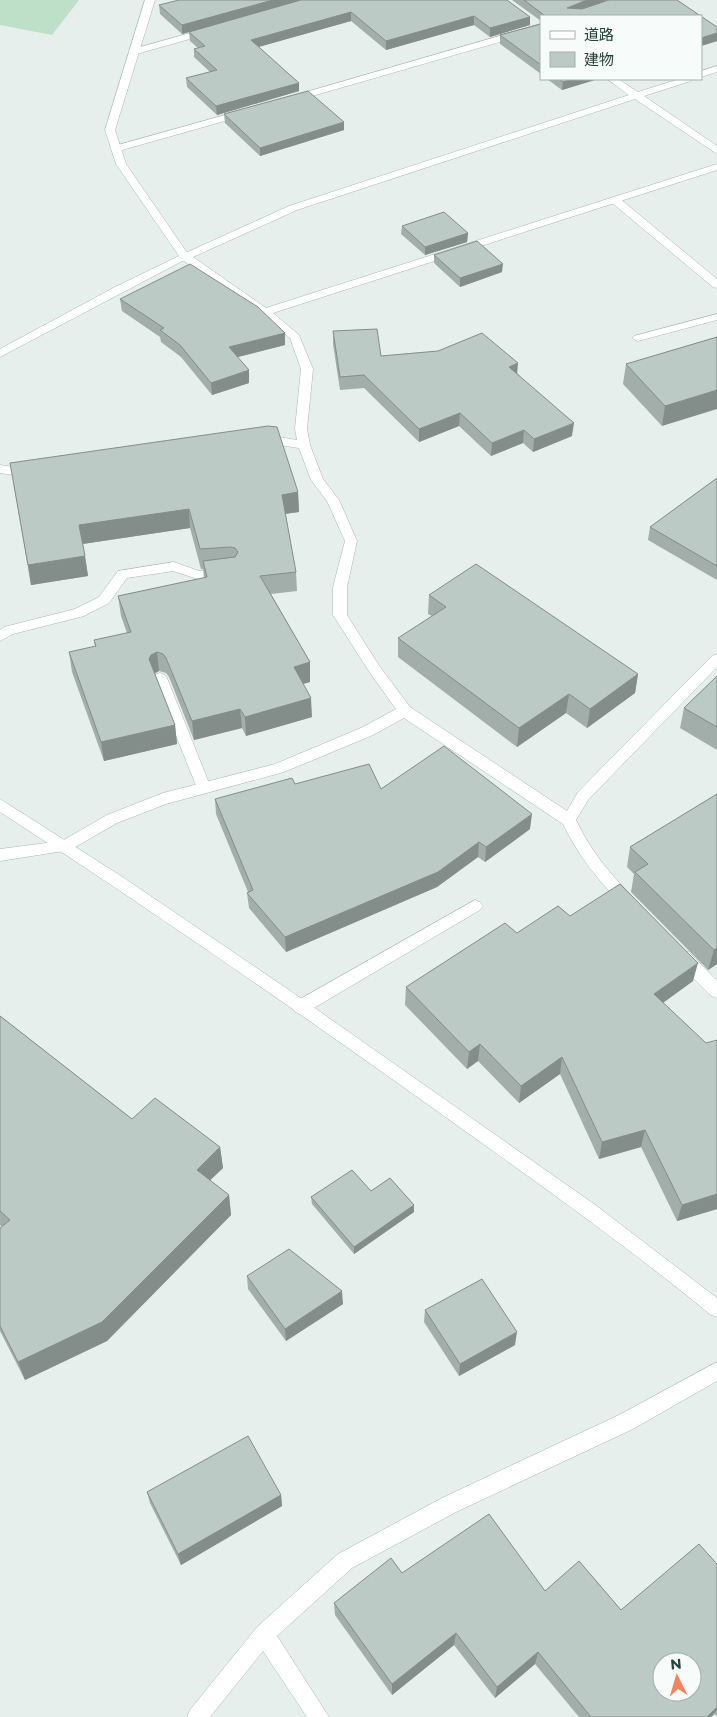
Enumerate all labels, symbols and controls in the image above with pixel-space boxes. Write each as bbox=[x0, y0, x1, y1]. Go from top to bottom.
legend bbox=[540, 15, 702, 80]
text: 道路 bbox=[584, 25, 614, 44]
text: 建物 bbox=[584, 50, 614, 69]
north arrow bbox=[652, 1652, 702, 1702]
text: N bbox=[669, 1655, 682, 1674]

